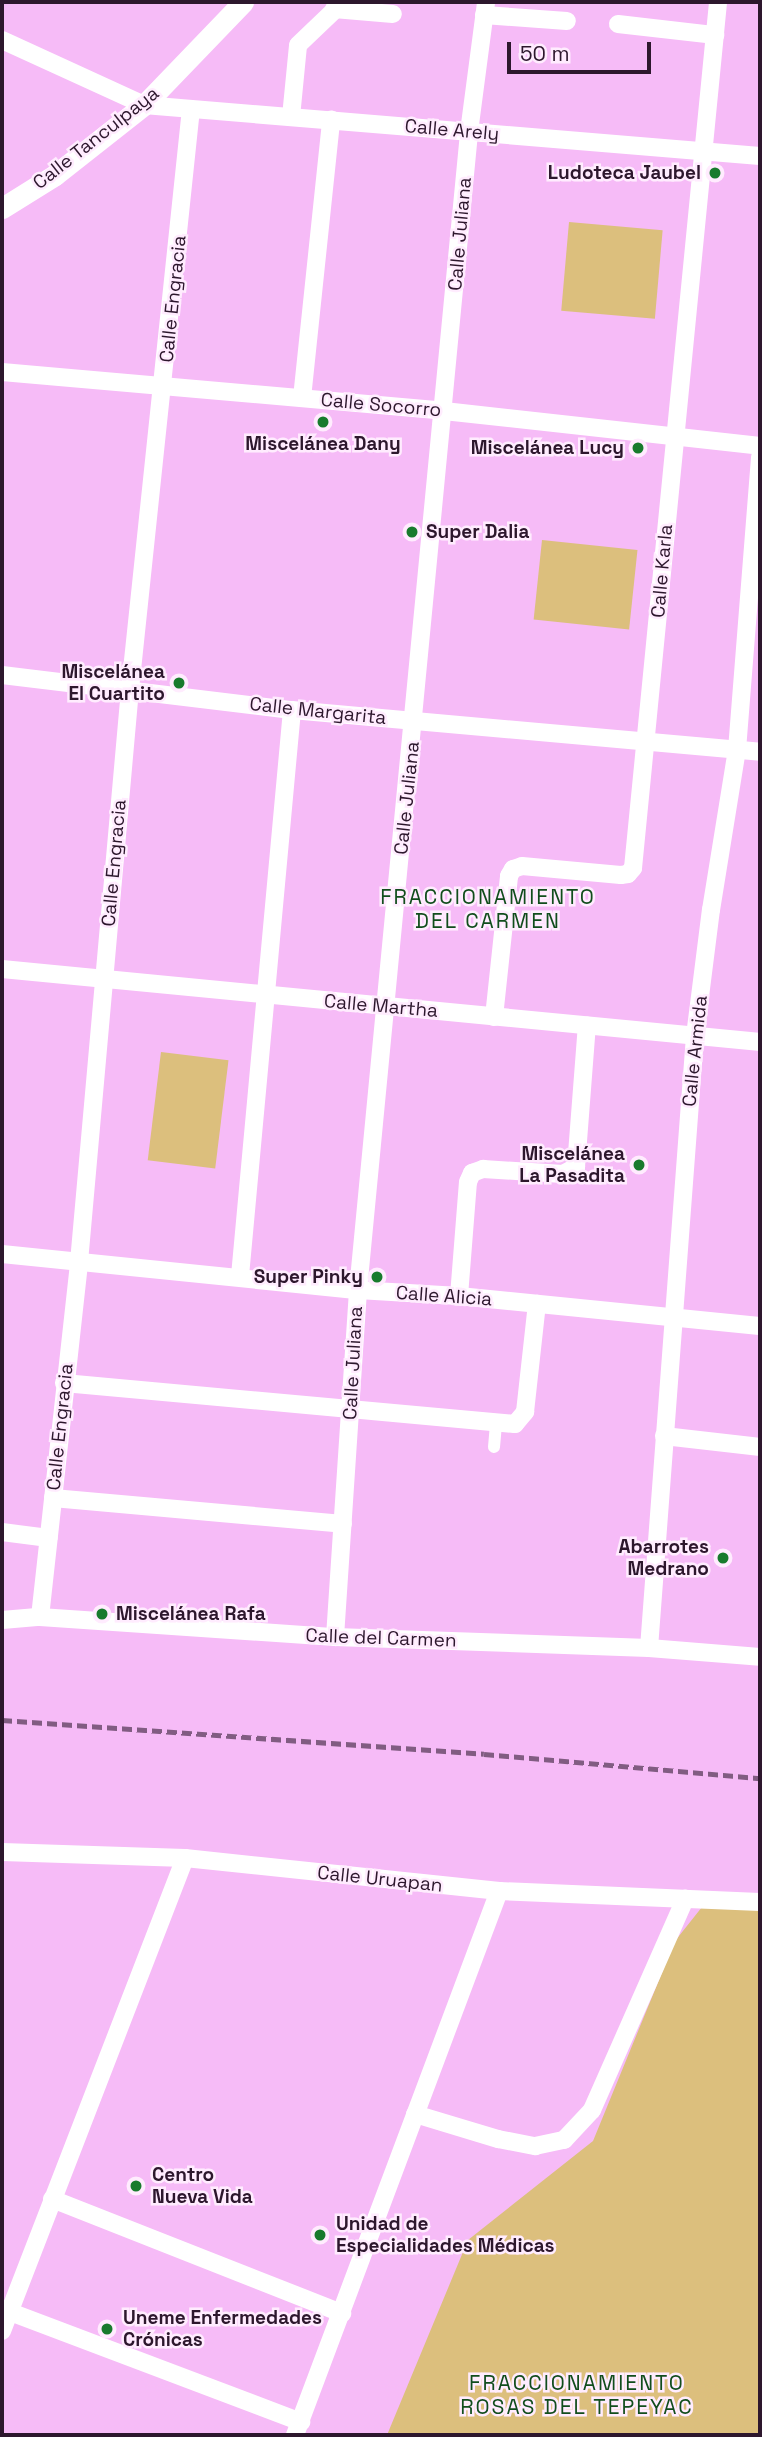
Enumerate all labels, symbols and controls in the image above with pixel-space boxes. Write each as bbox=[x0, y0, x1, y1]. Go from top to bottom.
scale bar bbox=[510, 28, 654, 72]
text: 50 m bbox=[520, 40, 570, 67]
street label: Calle Tanculpaya bbox=[28, 82, 164, 194]
street label: Calle Arely bbox=[404, 115, 500, 145]
place label: Ludoteca Jaubel bbox=[548, 162, 701, 184]
marker: Ludoteca Jaubel bbox=[707, 165, 723, 181]
street label: Calle Juliana bbox=[444, 176, 476, 292]
street label: Calle Engracia bbox=[155, 234, 191, 364]
street label: Calle Socorro bbox=[320, 388, 442, 422]
marker: Miscelánea Dany bbox=[315, 414, 331, 430]
place label: Miscelánea Dany bbox=[245, 433, 401, 455]
place label: Miscelánea Lucy bbox=[471, 437, 624, 459]
marker: Miscelánea Lucy bbox=[630, 440, 646, 456]
place label: Super Dalia bbox=[426, 521, 529, 543]
street label: Calle Karla bbox=[647, 523, 677, 619]
marker: Super Dalia bbox=[404, 524, 420, 540]
place label: Miscelánea El Cuartito bbox=[61, 661, 165, 705]
marker: Miscelánea El Cuartito bbox=[171, 675, 187, 691]
street label: Calle Margarita bbox=[249, 692, 387, 730]
street label: Calle Juliana bbox=[390, 740, 424, 856]
street label: Calle Engracia bbox=[97, 798, 131, 928]
district label: FRACCIONAMIENTO DEL CARMEN bbox=[382, 884, 594, 934]
street label: Calle Martha bbox=[323, 990, 439, 1022]
street label: Calle Armida bbox=[678, 994, 712, 1108]
place label: Miscelánea La Pasadita bbox=[519, 1143, 625, 1187]
marker: Miscelánea La Pasadita bbox=[631, 1157, 647, 1173]
place label: Super Pinky bbox=[254, 1266, 363, 1288]
marker: Super Pinky bbox=[369, 1269, 385, 1285]
street label: Calle Alicia bbox=[395, 1281, 493, 1311]
street label: Calle Juliana bbox=[339, 1306, 367, 1420]
street label: Calle Engracia bbox=[42, 1362, 78, 1492]
place label: Abarrotes Medrano bbox=[619, 1536, 709, 1580]
marker: Abarrotes Medrano bbox=[715, 1550, 731, 1566]
place label: Miscelánea Rafa bbox=[116, 1603, 266, 1625]
marker: Miscelánea Rafa bbox=[94, 1606, 110, 1622]
street label: Calle del Carmen bbox=[305, 1624, 457, 1652]
street label: Calle Uruapan bbox=[316, 1861, 444, 1897]
place label: Centro Nueva Vida bbox=[152, 2164, 253, 2208]
marker: Centro Nueva Vida bbox=[126, 2176, 146, 2196]
place label: Unidad de Especialidades Médicas bbox=[336, 2213, 555, 2257]
marker: Unidad de Especialidades Médicas bbox=[310, 2225, 330, 2245]
place label: Uneme Enfermedades Crónicas bbox=[123, 2307, 322, 2351]
marker: Uneme Enfermedades Crónicas bbox=[97, 2319, 117, 2339]
district label: FRACCIONAMIENTO ROSAS DEL TEPEYAC bbox=[462, 2370, 692, 2420]

